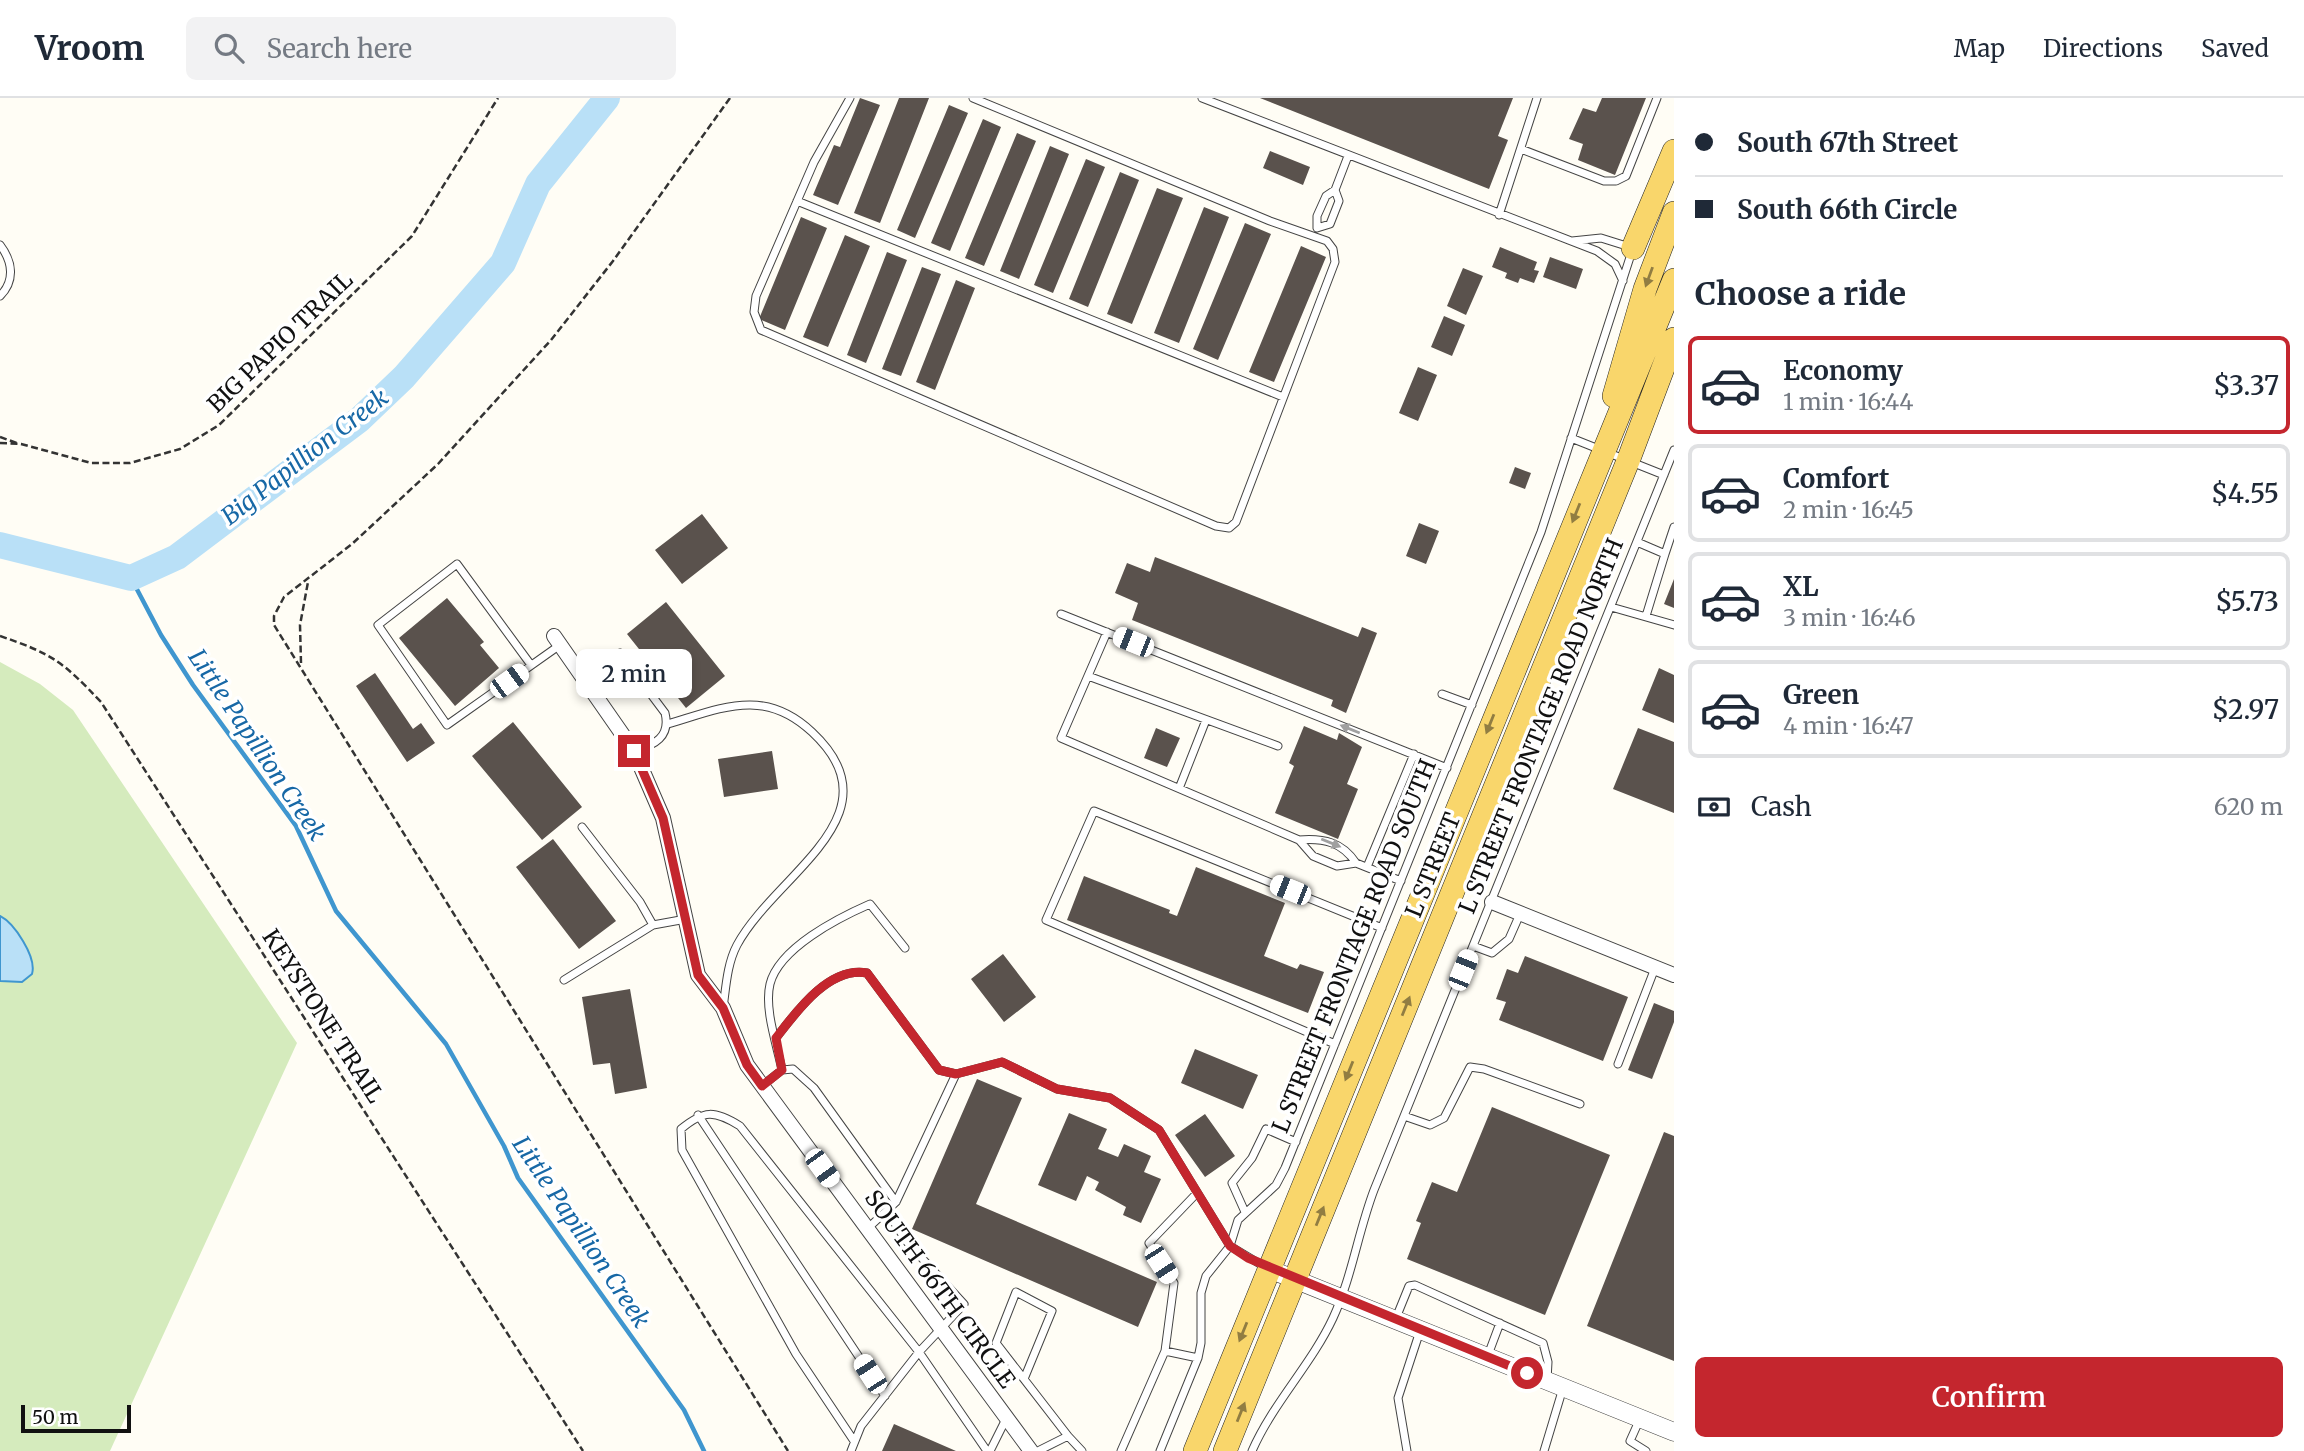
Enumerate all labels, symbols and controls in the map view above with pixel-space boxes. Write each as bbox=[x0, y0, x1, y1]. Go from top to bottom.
search box bbox=[186, 17, 676, 80]
text: Vroom bbox=[35, 28, 144, 69]
icon: search bbox=[210, 29, 248, 67]
text: Search here bbox=[266, 32, 412, 65]
text: Map bbox=[1954, 33, 2005, 64]
text: Directions bbox=[2043, 33, 2163, 64]
text: Saved bbox=[2201, 33, 2269, 64]
text: South 67th Street bbox=[1737, 126, 1958, 159]
text: South 66th Circle bbox=[1737, 193, 1957, 226]
street label: BIG PAPIO TRAIL bbox=[201, 265, 358, 418]
one-way arrow bbox=[1644, 266, 1655, 287]
text: Choose a ride bbox=[1695, 274, 1906, 314]
icon: car bbox=[1699, 354, 1762, 417]
text: Economy bbox=[1783, 354, 1903, 387]
text: $3.37 bbox=[2213, 369, 2279, 402]
water label: Big Papillion Creek bbox=[215, 382, 394, 532]
text: 1 min · 16:44 bbox=[1783, 387, 1913, 416]
icon: car bbox=[1699, 462, 1762, 525]
text: Comfort bbox=[1783, 462, 1889, 495]
text: $4.55 bbox=[2211, 477, 2279, 510]
text: 2 min · 16:45 bbox=[1783, 495, 1914, 524]
one-way arrow bbox=[1571, 503, 1582, 524]
street label: L STREET FRONTAGE ROAD NORTH bbox=[1452, 534, 1629, 918]
icon: car bbox=[1699, 570, 1762, 633]
text: XL bbox=[1783, 570, 1819, 603]
text: $5.73 bbox=[2215, 585, 2279, 618]
text: 3 min · 16:46 bbox=[1783, 603, 1916, 632]
car bbox=[1110, 624, 1157, 660]
water label: Little Papillion Creek bbox=[182, 643, 333, 846]
callout: 2 min bbox=[576, 650, 692, 698]
text: 2 min bbox=[602, 659, 666, 688]
car bbox=[486, 660, 533, 702]
icon: car bbox=[1699, 678, 1762, 741]
text: Green bbox=[1783, 678, 1859, 711]
text: $2.97 bbox=[2212, 693, 2279, 726]
text: 4 min · 16:47 bbox=[1783, 711, 1914, 740]
one-way arrow bbox=[1484, 714, 1496, 734]
one-way arrow bbox=[1340, 723, 1361, 734]
route end bbox=[618, 735, 650, 767]
street label: L STREET FRONTAGE ROAD SOUTH bbox=[1265, 755, 1442, 1137]
icon: cash bbox=[1695, 788, 1733, 826]
text: Cash bbox=[1751, 790, 1812, 823]
text: 620 m bbox=[2214, 792, 2283, 821]
street label: L STREET bbox=[1398, 808, 1467, 921]
one-way arrow bbox=[1321, 837, 1342, 848]
car bbox=[1267, 872, 1314, 908]
street label: KEYSTONE TRAIL bbox=[256, 923, 390, 1108]
car bbox=[1446, 947, 1481, 993]
one-way arrow bbox=[1400, 995, 1411, 1016]
one-way arrow bbox=[1343, 1060, 1354, 1081]
water label: Little Papillion Creek bbox=[506, 1130, 657, 1333]
car bbox=[802, 1145, 843, 1191]
street label: SOUTH 66TH CIRCLE bbox=[859, 1184, 1022, 1394]
one-way arrow bbox=[1315, 1206, 1326, 1227]
car bbox=[1141, 1241, 1182, 1287]
one-way arrow bbox=[1238, 1322, 1249, 1343]
car bbox=[850, 1351, 891, 1397]
route start bbox=[1511, 1357, 1543, 1389]
button: Confirm bbox=[1695, 1357, 2283, 1437]
scale bar bbox=[21, 1402, 131, 1434]
one-way arrow bbox=[1235, 1402, 1246, 1423]
text: 50 m bbox=[32, 1405, 78, 1429]

